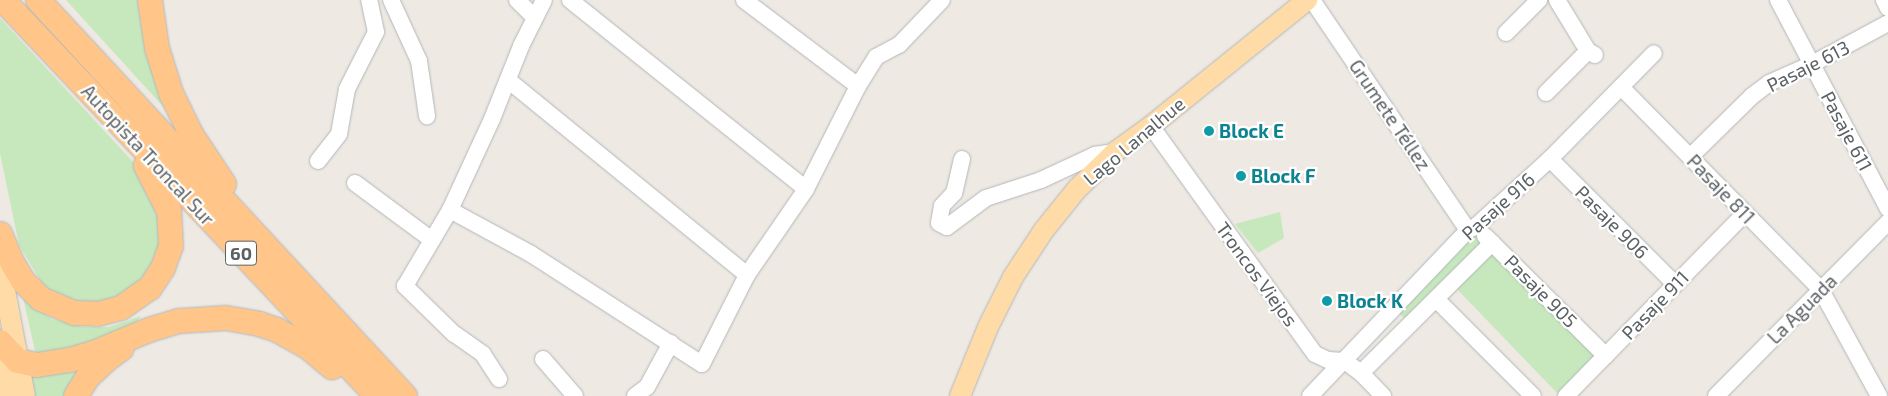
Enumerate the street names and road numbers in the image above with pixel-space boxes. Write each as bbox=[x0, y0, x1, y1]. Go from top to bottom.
street label: Pasaje 613 bbox=[1763, 35, 1853, 97]
street label: Grumete Téllez bbox=[1344, 55, 1436, 175]
street label: Autopista Troncal Sur bbox=[77, 80, 219, 230]
street label: Pasaje 611 bbox=[1817, 87, 1877, 175]
street label: Lago Lanalhue bbox=[1079, 92, 1189, 190]
street label: Pasaje 811 bbox=[1682, 150, 1760, 228]
street label: Pasaje 916 bbox=[1457, 167, 1539, 245]
street label: Pasaje 906 bbox=[1571, 181, 1653, 263]
street label: Troncos Viejos bbox=[1211, 217, 1303, 331]
road number: 60 bbox=[225, 238, 257, 268]
street label: Pasaje 905 bbox=[1500, 250, 1582, 332]
street label: Pasaje 911 bbox=[1617, 266, 1693, 344]
street label: La Aguada bbox=[1762, 269, 1842, 349]

